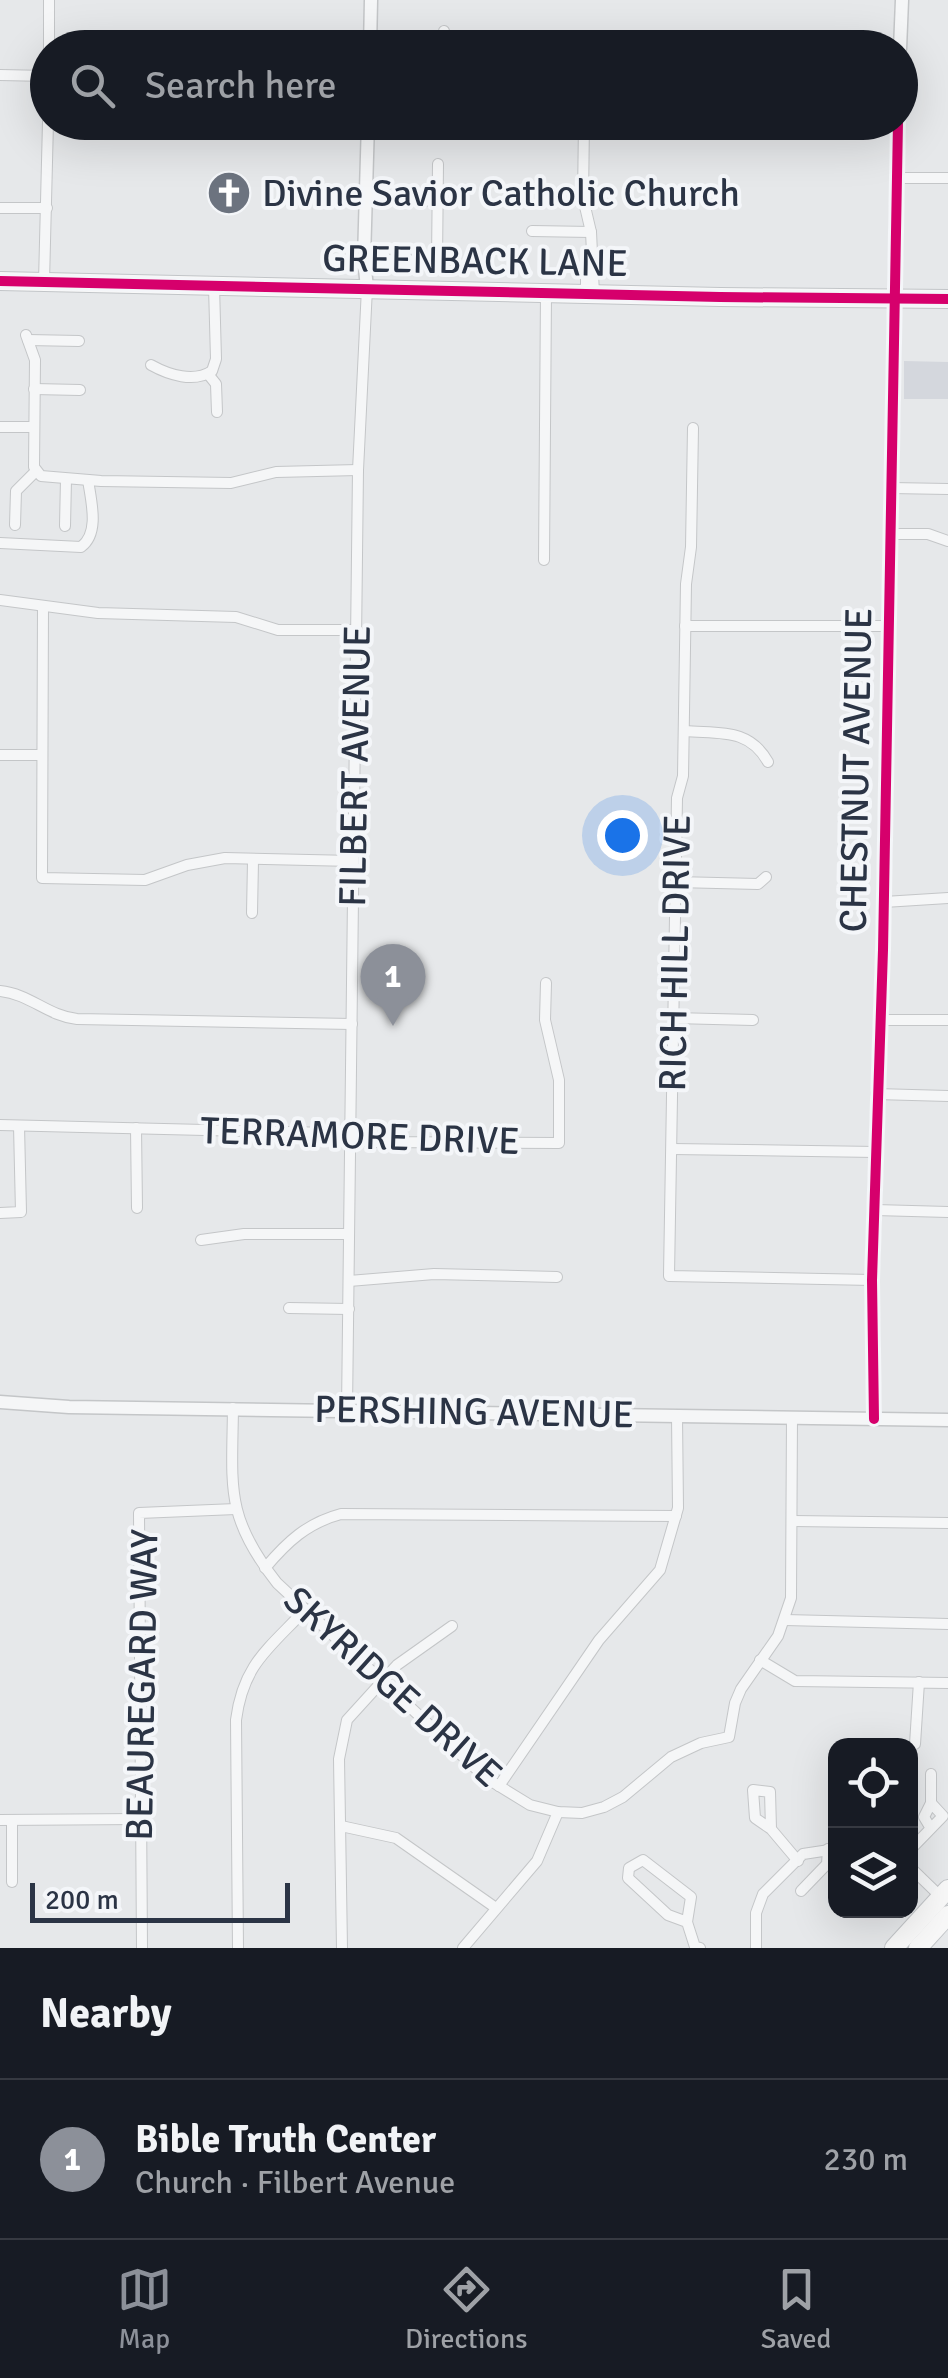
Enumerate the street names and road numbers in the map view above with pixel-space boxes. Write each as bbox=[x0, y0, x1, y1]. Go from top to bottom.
street label: GREENBACK LANE bbox=[322, 235, 628, 287]
street label: CHESTNUT AVENUE bbox=[830, 607, 882, 933]
street label: FILBERT AVENUE bbox=[329, 625, 381, 907]
street label: RICH HILL DRIVE bbox=[649, 814, 701, 1092]
street label: TERRAMORE DRIVE bbox=[200, 1107, 520, 1165]
street label: PERSHING AVENUE bbox=[314, 1386, 634, 1438]
street label: BEAUREGARD WAY bbox=[116, 1529, 168, 1841]
street label: SKYRIDGE DRIVE bbox=[274, 1577, 512, 1797]

